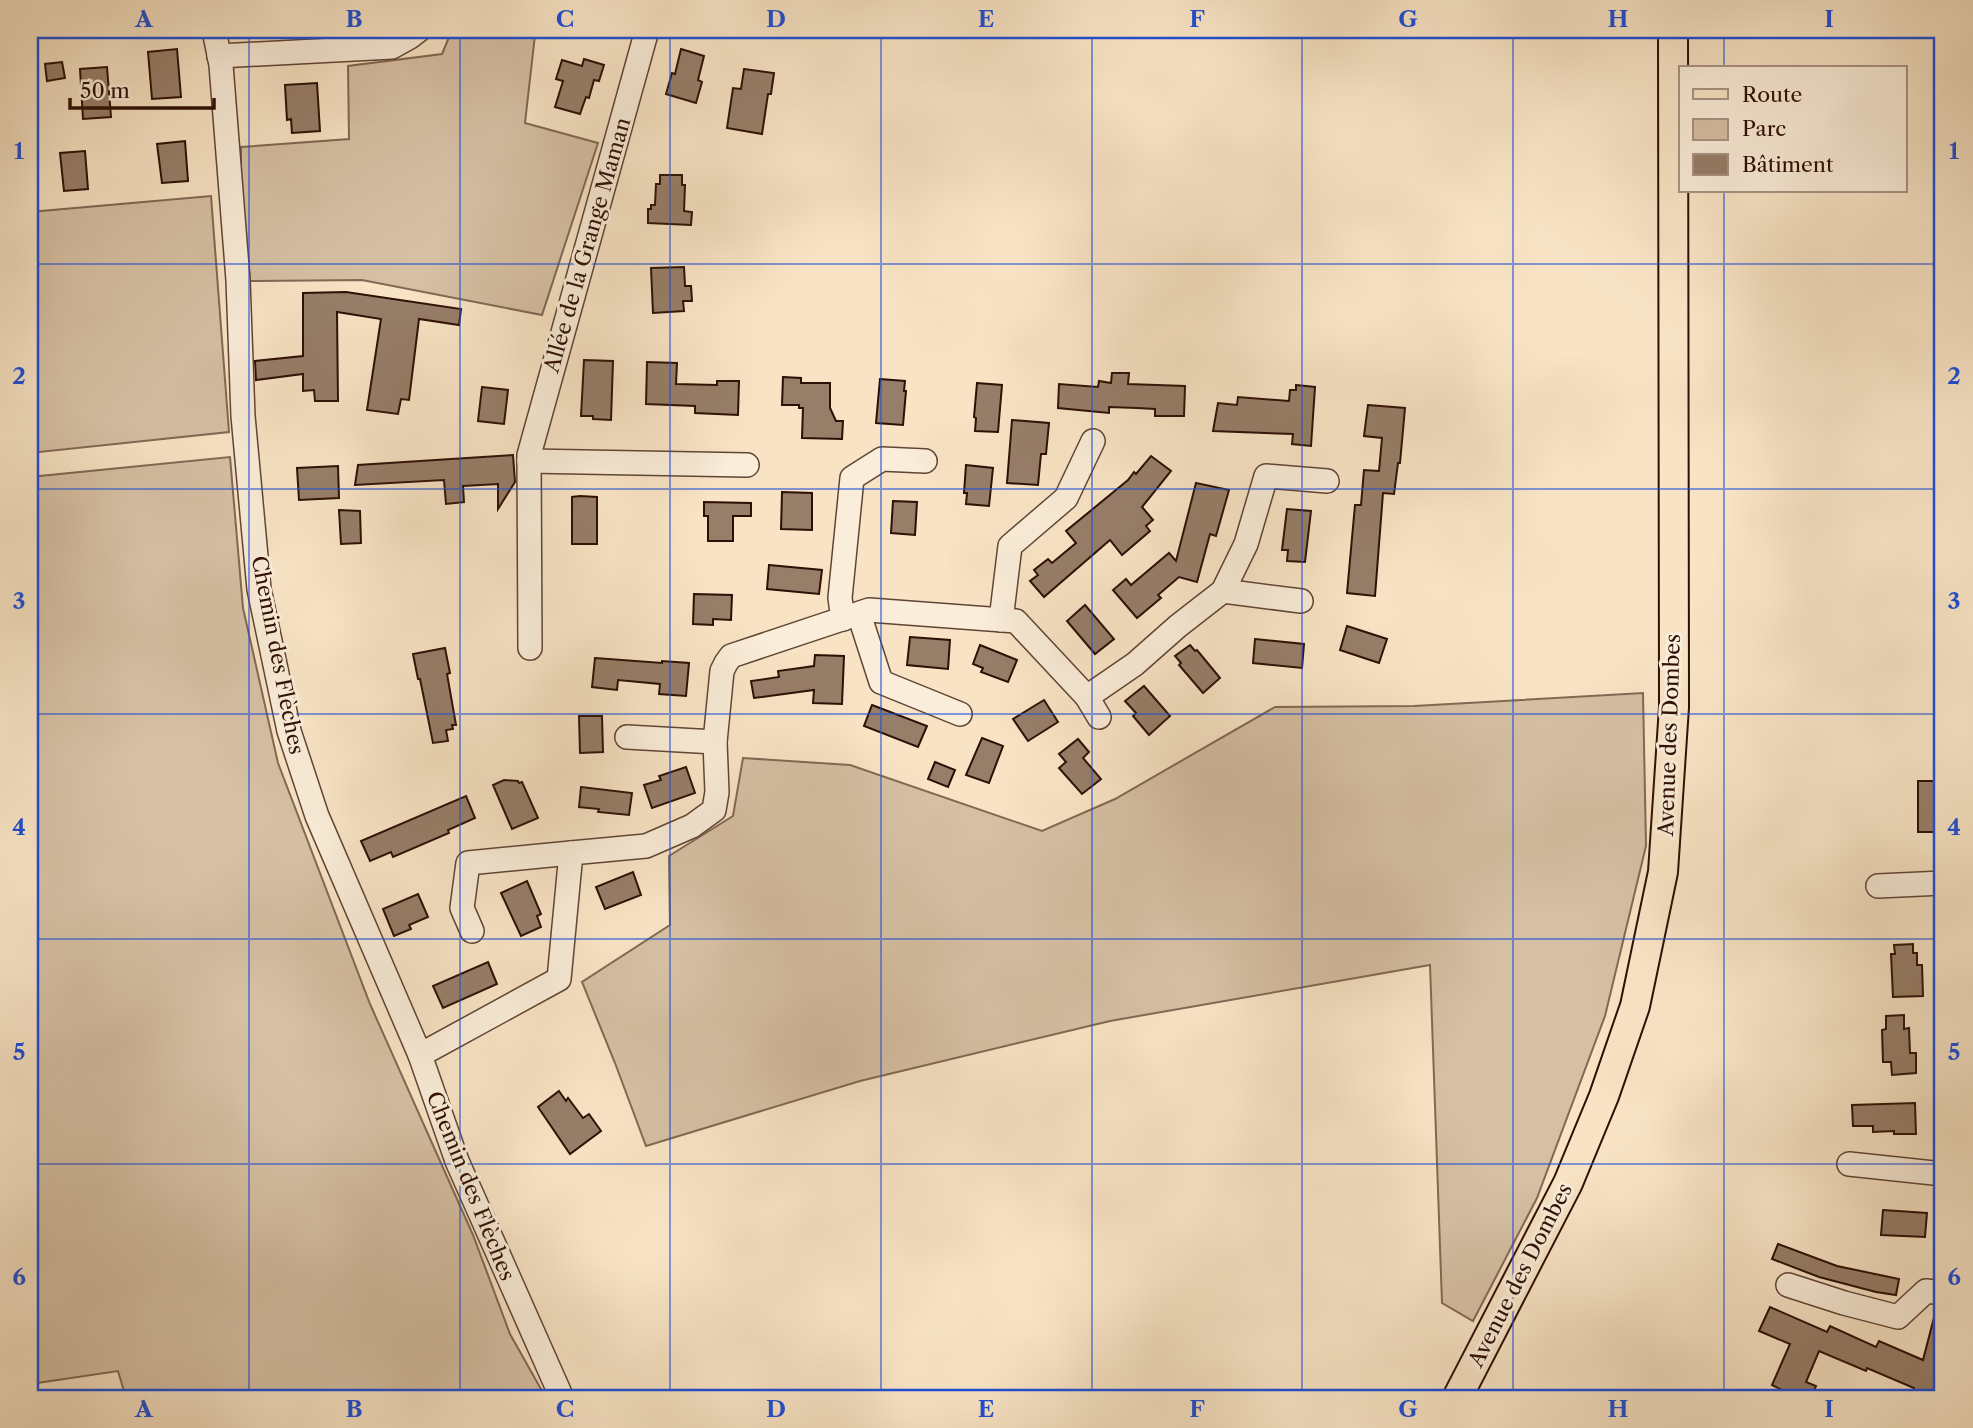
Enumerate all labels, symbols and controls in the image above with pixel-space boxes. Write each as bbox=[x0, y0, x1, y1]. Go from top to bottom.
text: A bbox=[134, 5, 154, 33]
text: B bbox=[345, 5, 363, 33]
text: C bbox=[556, 5, 574, 33]
text: D bbox=[766, 5, 786, 33]
text: E bbox=[978, 5, 994, 33]
text: F bbox=[1189, 5, 1205, 33]
text: G bbox=[1398, 5, 1418, 33]
text: H bbox=[1608, 5, 1629, 33]
text: I bbox=[1824, 5, 1834, 33]
scale bar bbox=[70, 66, 214, 110]
legend bbox=[1679, 66, 1906, 192]
text: 50 m bbox=[80, 78, 130, 103]
text: Route bbox=[1742, 82, 1802, 107]
street label: Allée de la Grange Maman bbox=[538, 115, 635, 376]
text: Parc bbox=[1742, 116, 1786, 141]
text: 1 bbox=[14, 137, 25, 165]
text: 1 bbox=[1949, 137, 1960, 165]
text: Bâtiment bbox=[1742, 152, 1834, 177]
text: 2 bbox=[12, 362, 26, 390]
text: 2 bbox=[1947, 362, 1961, 390]
street label: Chemin des Flèches bbox=[246, 554, 310, 756]
text: 3 bbox=[13, 587, 26, 615]
text: 3 bbox=[1948, 587, 1961, 615]
street label: Avenue des Dombes bbox=[1653, 633, 1685, 838]
text: 4 bbox=[12, 813, 26, 841]
text: 4 bbox=[1947, 813, 1961, 841]
text: 5 bbox=[13, 1038, 25, 1066]
text: 5 bbox=[1948, 1038, 1960, 1066]
street label: Chemin des Flèches bbox=[422, 1088, 520, 1284]
street label: Avenue des Dombes bbox=[1462, 1179, 1577, 1372]
text: 6 bbox=[12, 1263, 26, 1291]
text: 6 bbox=[1947, 1263, 1961, 1291]
text: A bbox=[134, 1395, 154, 1423]
text: B bbox=[345, 1395, 363, 1423]
text: C bbox=[556, 1395, 574, 1423]
text: D bbox=[766, 1395, 786, 1423]
text: E bbox=[978, 1395, 994, 1423]
text: F bbox=[1189, 1395, 1205, 1423]
text: G bbox=[1398, 1395, 1418, 1423]
text: H bbox=[1608, 1395, 1629, 1423]
text: I bbox=[1824, 1395, 1834, 1423]

